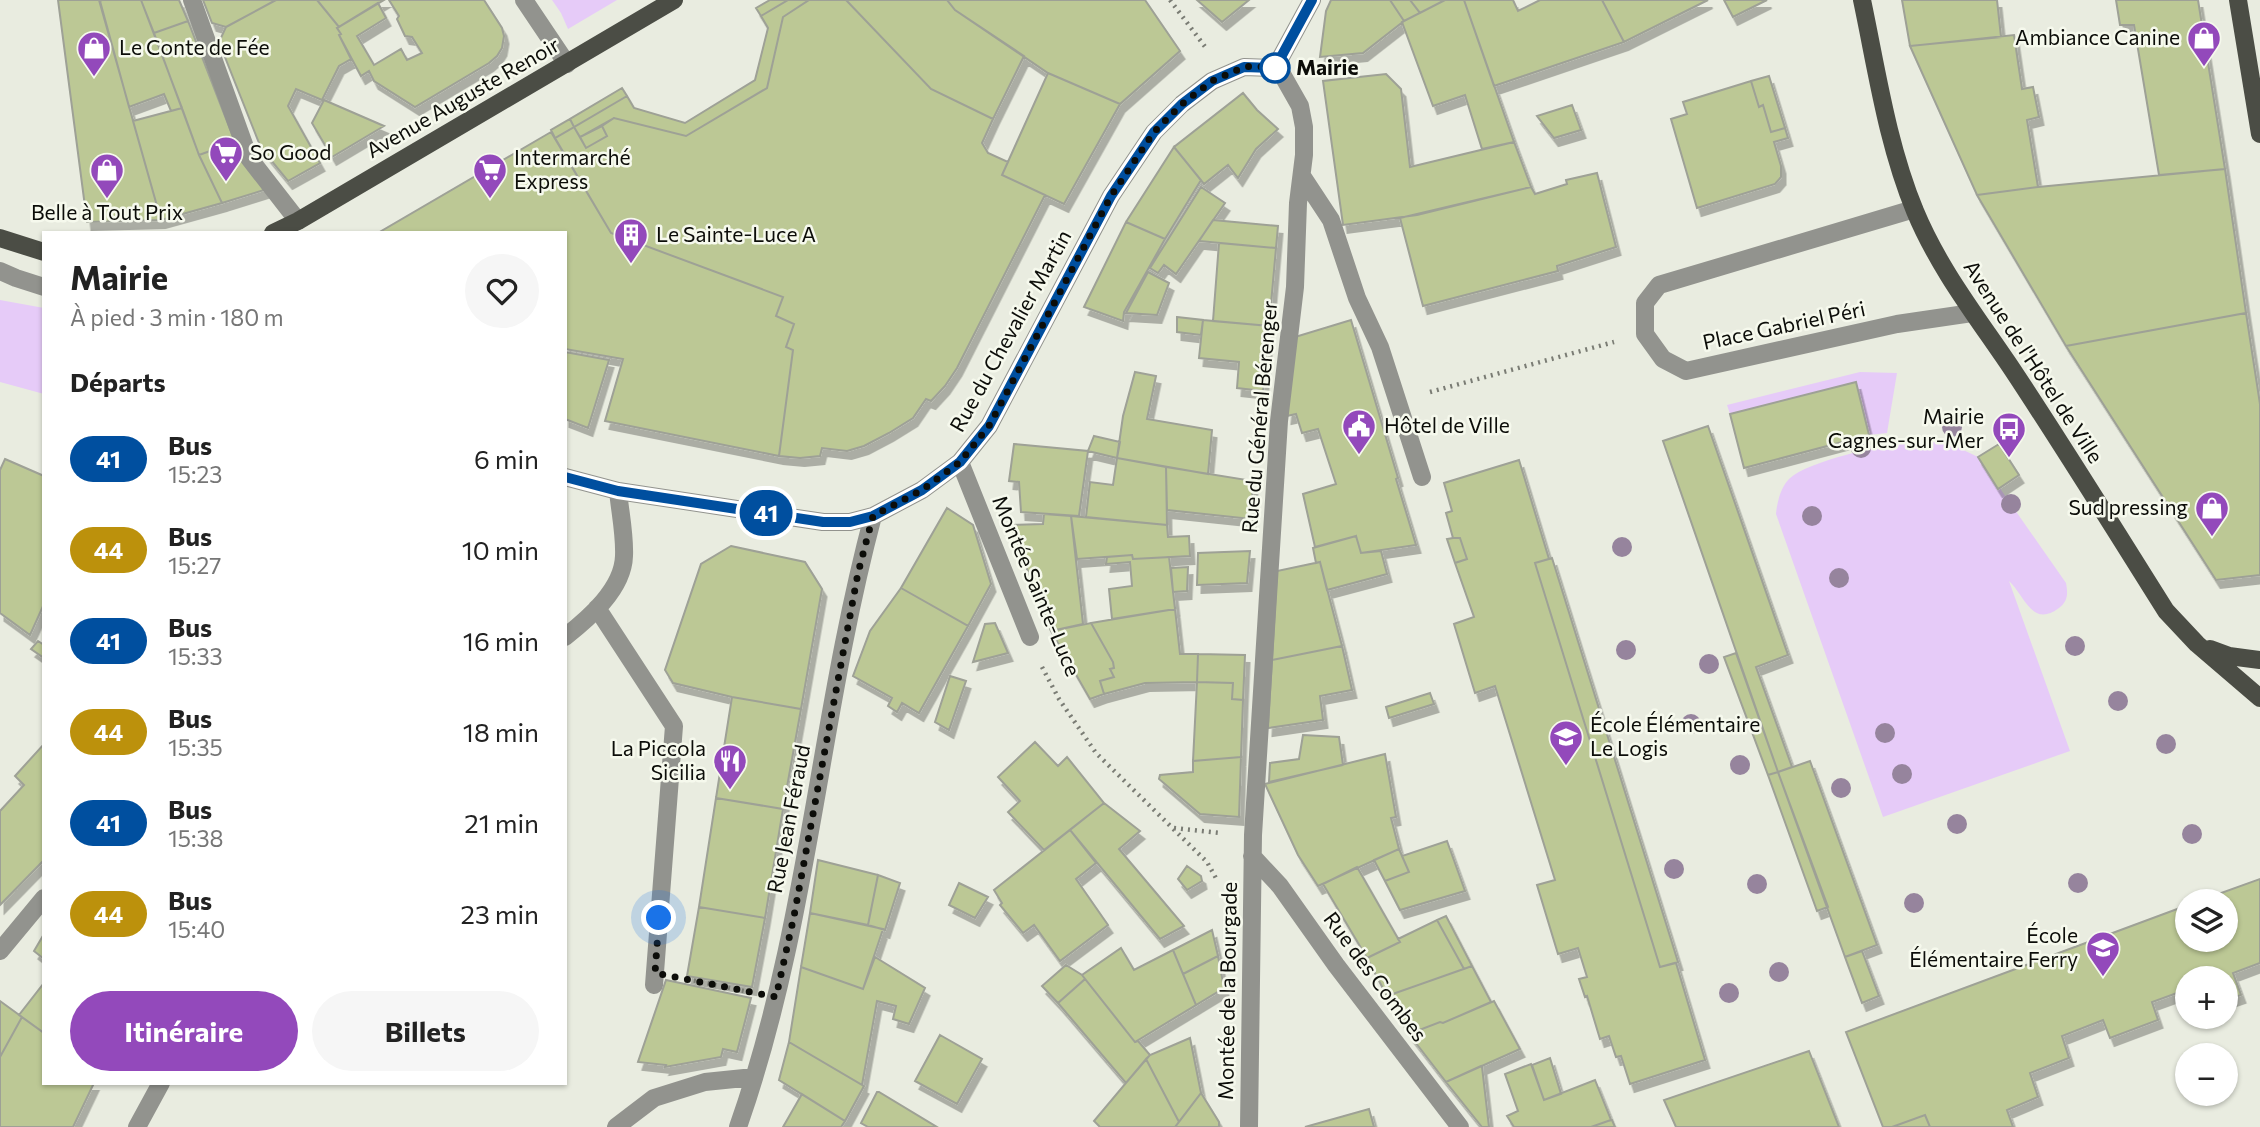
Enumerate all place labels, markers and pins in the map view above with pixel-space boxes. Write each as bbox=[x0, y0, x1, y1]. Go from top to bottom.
shop icon: Ambiance Canine bbox=[2185, 19, 2223, 68]
place label: Ambiance Canine bbox=[2015, 24, 2180, 49]
shop icon: Le Conte de Fée bbox=[75, 29, 113, 78]
place label: Le Conte de Fée bbox=[119, 34, 270, 59]
marker: Mairie bbox=[1260, 53, 1290, 83]
place label: Mairie bbox=[1296, 54, 1359, 79]
supermarket icon: So Good bbox=[207, 134, 245, 183]
place label: So Good bbox=[250, 139, 332, 164]
place label: Intermarché Express bbox=[514, 144, 631, 193]
shop icon: Belle à Tout Prix bbox=[88, 151, 126, 200]
supermarket icon: Intermarché Express bbox=[471, 151, 509, 200]
place label: Belle à Tout Prix bbox=[31, 199, 183, 224]
building icon: Le Sainte-Luce A bbox=[612, 216, 650, 265]
place label: Le Sainte-Luce A bbox=[656, 221, 816, 246]
place label: Mairie Cagnes-sur-Mer bbox=[1828, 403, 1984, 452]
public building icon: Hôtel de Ville bbox=[1340, 407, 1378, 456]
bus stop icon: Mairie Cagnes-sur-Mer bbox=[1990, 410, 2028, 459]
place label: Hôtel de Ville bbox=[1384, 412, 1510, 437]
shop icon: Sud pressing bbox=[2193, 489, 2231, 538]
place label: Sud pressing bbox=[2068, 494, 2188, 519]
place label: École Élémentaire Le Logis bbox=[1590, 711, 1760, 760]
school or university icon: École Élémentaire Le Logis bbox=[1547, 718, 1585, 767]
place label: La Piccola Sicilia bbox=[611, 735, 706, 784]
restaurant icon: La Piccola Sicilia bbox=[711, 742, 749, 791]
place label: École Élémentaire Ferry bbox=[1909, 922, 2078, 971]
school or university icon: École Élémentaire Ferry bbox=[2084, 929, 2122, 978]

